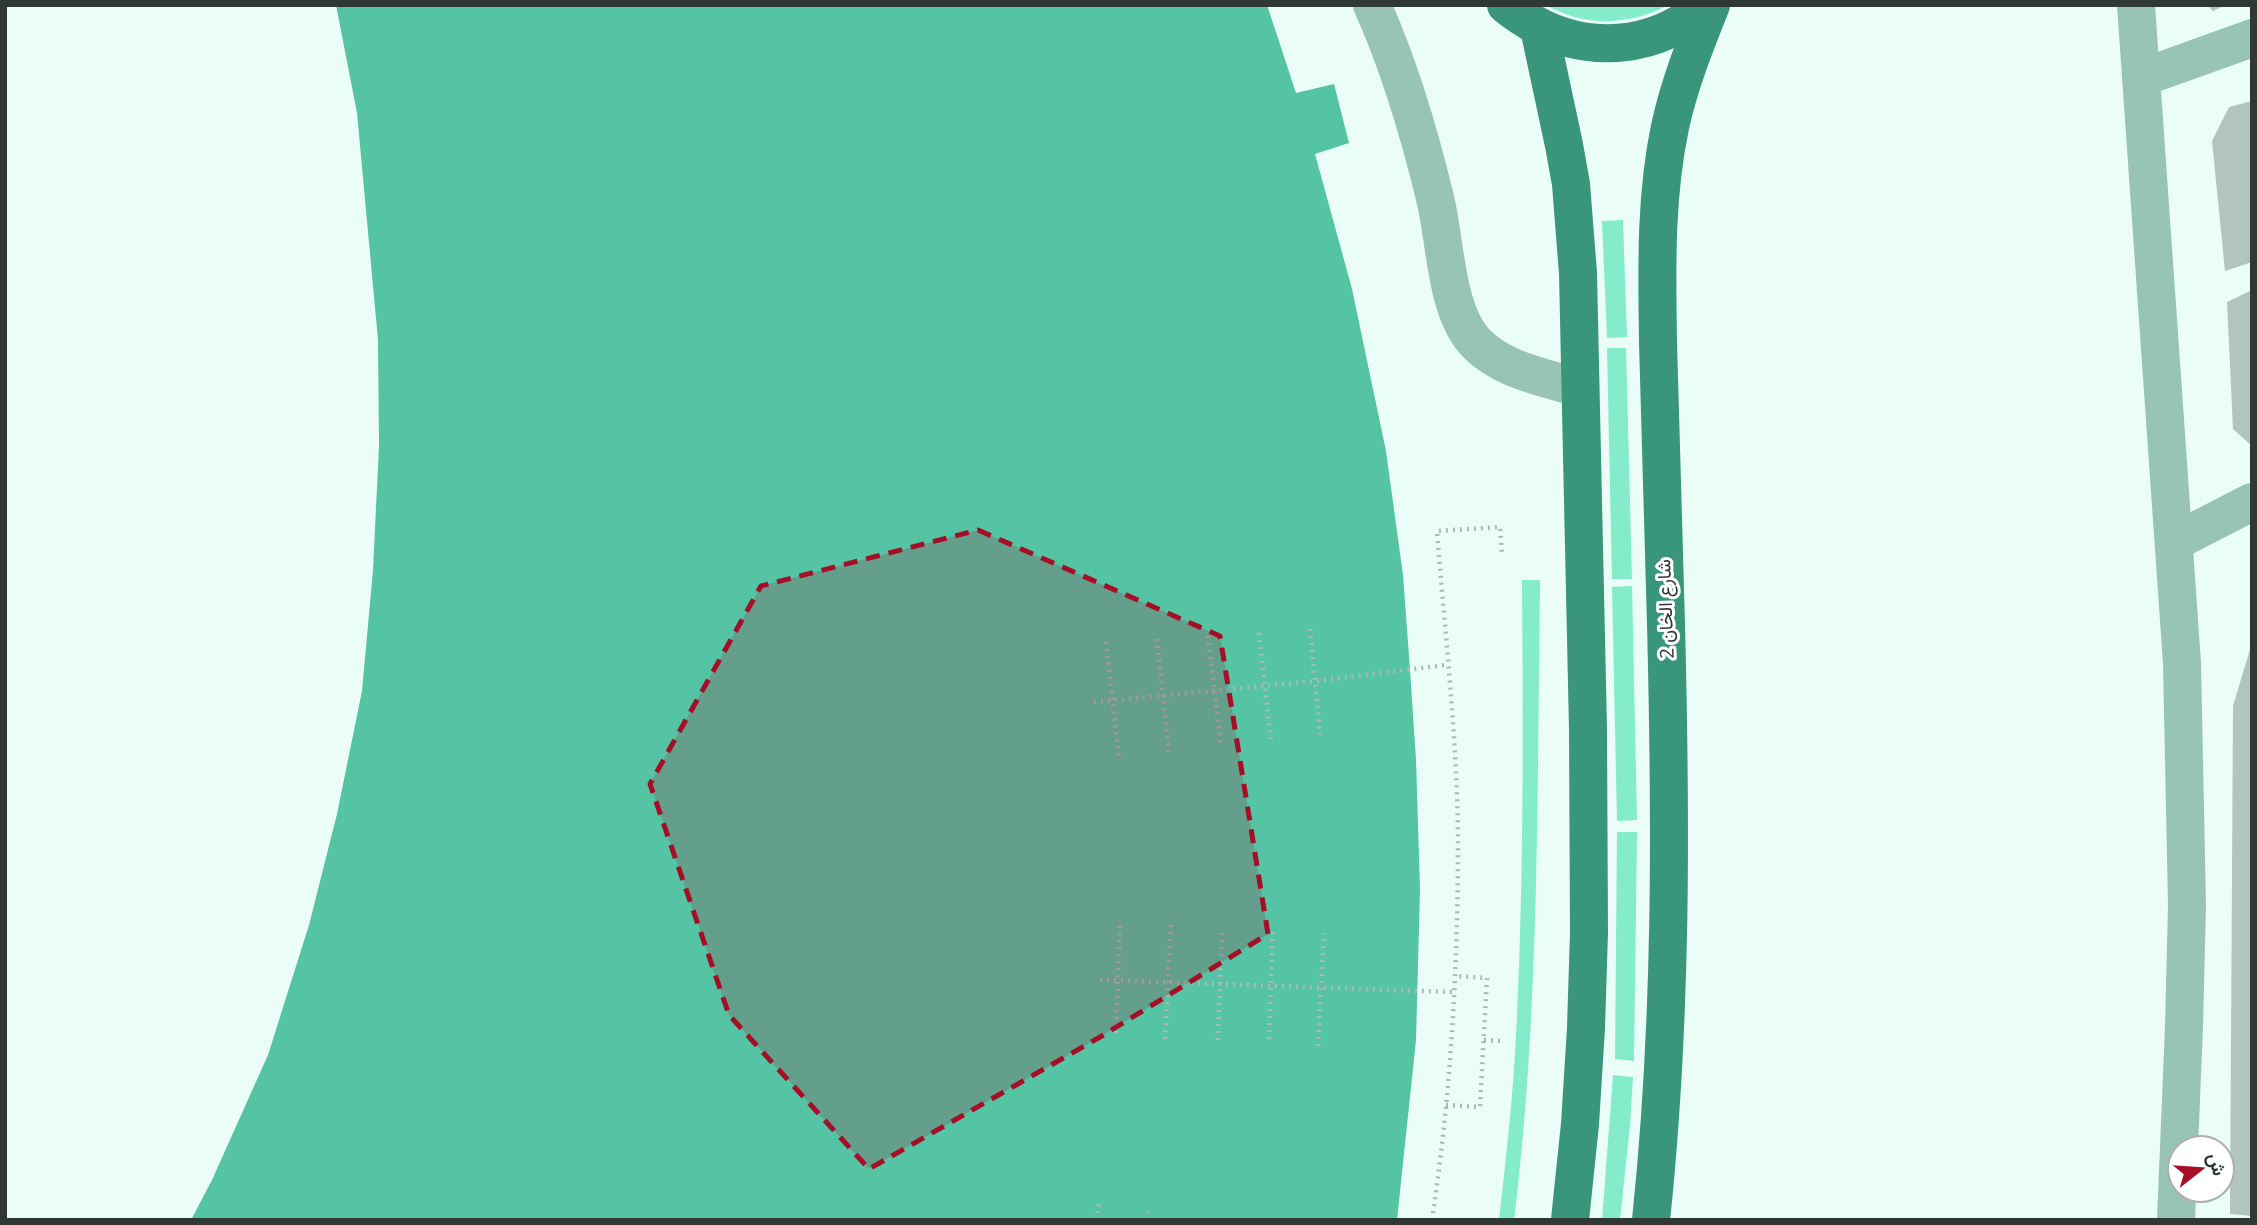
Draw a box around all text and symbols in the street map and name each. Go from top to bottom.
street label: شارع الخان 2 [1650,559,1680,659]
north arrow [2166,1134,2236,1204]
text: ش [2201,1149,2233,1179]

